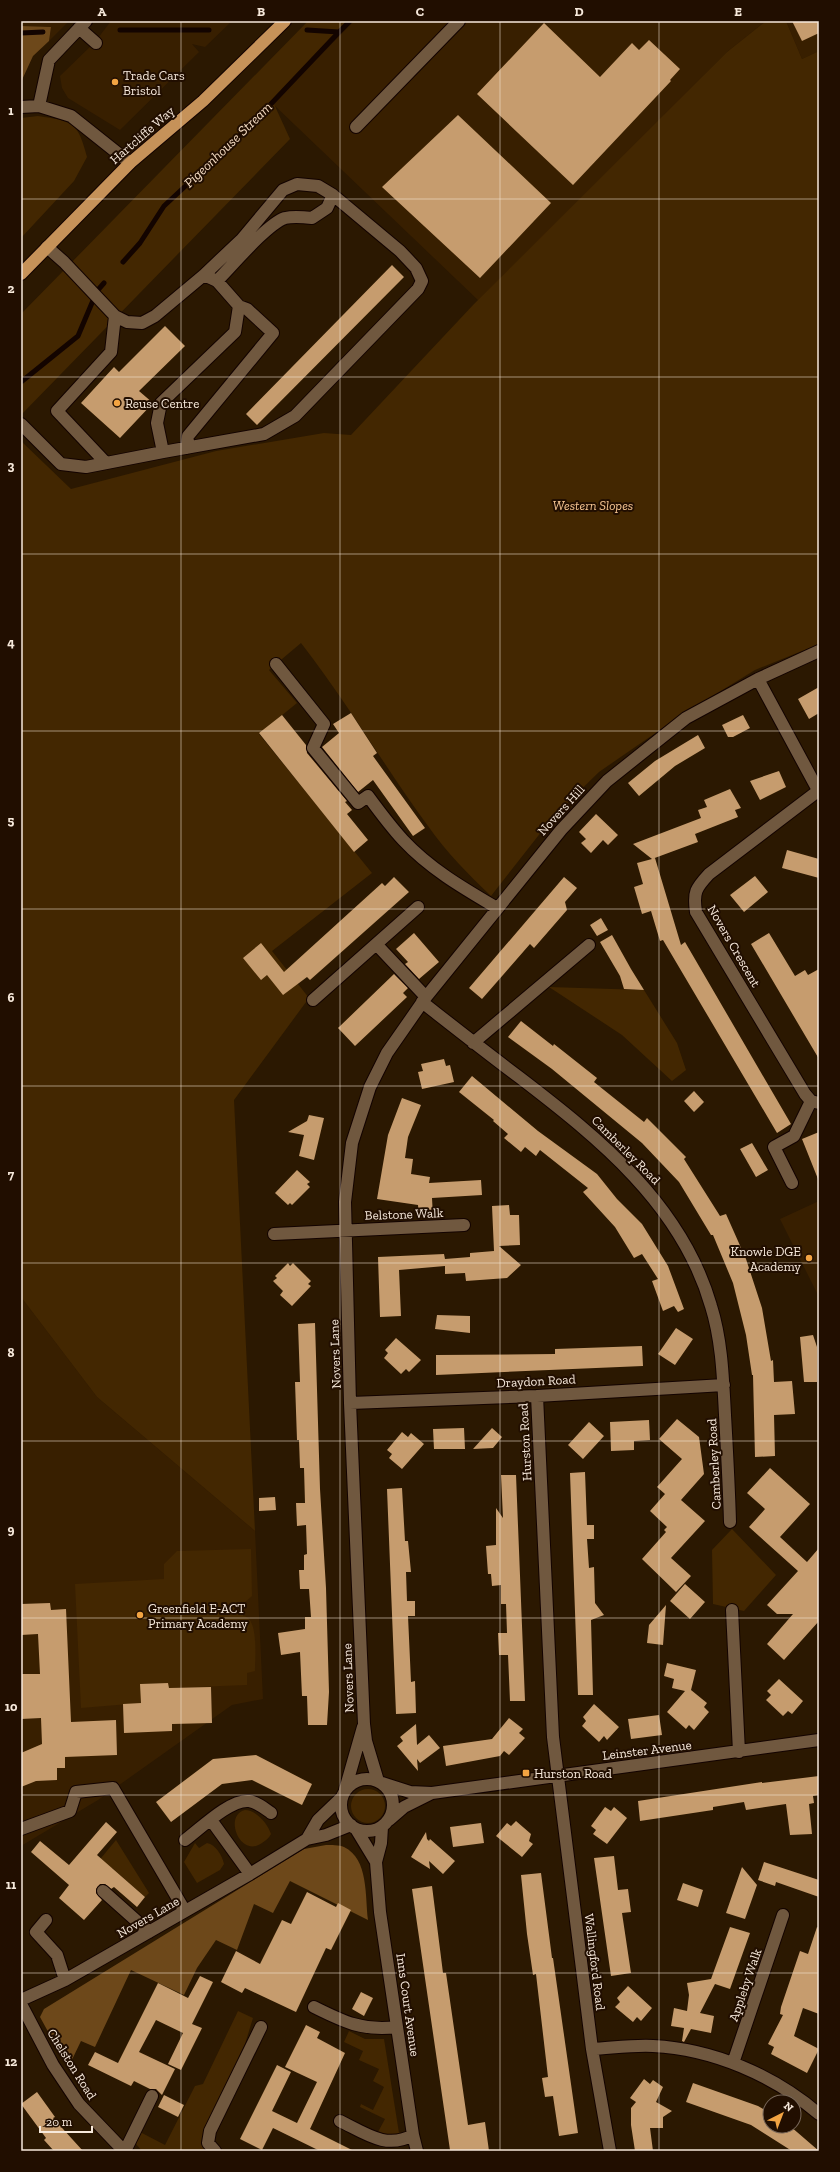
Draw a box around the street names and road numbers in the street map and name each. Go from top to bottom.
street label: Hartcliffe Way [107,103,177,167]
street label: Novers Hill [534,781,588,838]
street label: Novers Crescent [704,902,764,990]
street label: Camberley Road [589,1113,663,1187]
street label: Belstone Walk [364,1205,444,1223]
street label: Novers Lane [326,1319,344,1389]
street label: Draydon Road [496,1371,576,1391]
street label: Hurston Road [515,1403,535,1481]
street label: Camberley Road [704,1418,724,1510]
street label: Novers Lane [339,1643,357,1713]
street label: Leinster Avenue [601,1737,693,1763]
street label: Novers Lane [114,1893,182,1941]
street label: Wallingford Road [582,1913,608,2011]
street label: Appleby Walk [726,1946,765,2023]
street label: Inns Court Avenue [393,1952,423,2058]
street label: Chelston Road [44,2026,100,2102]

